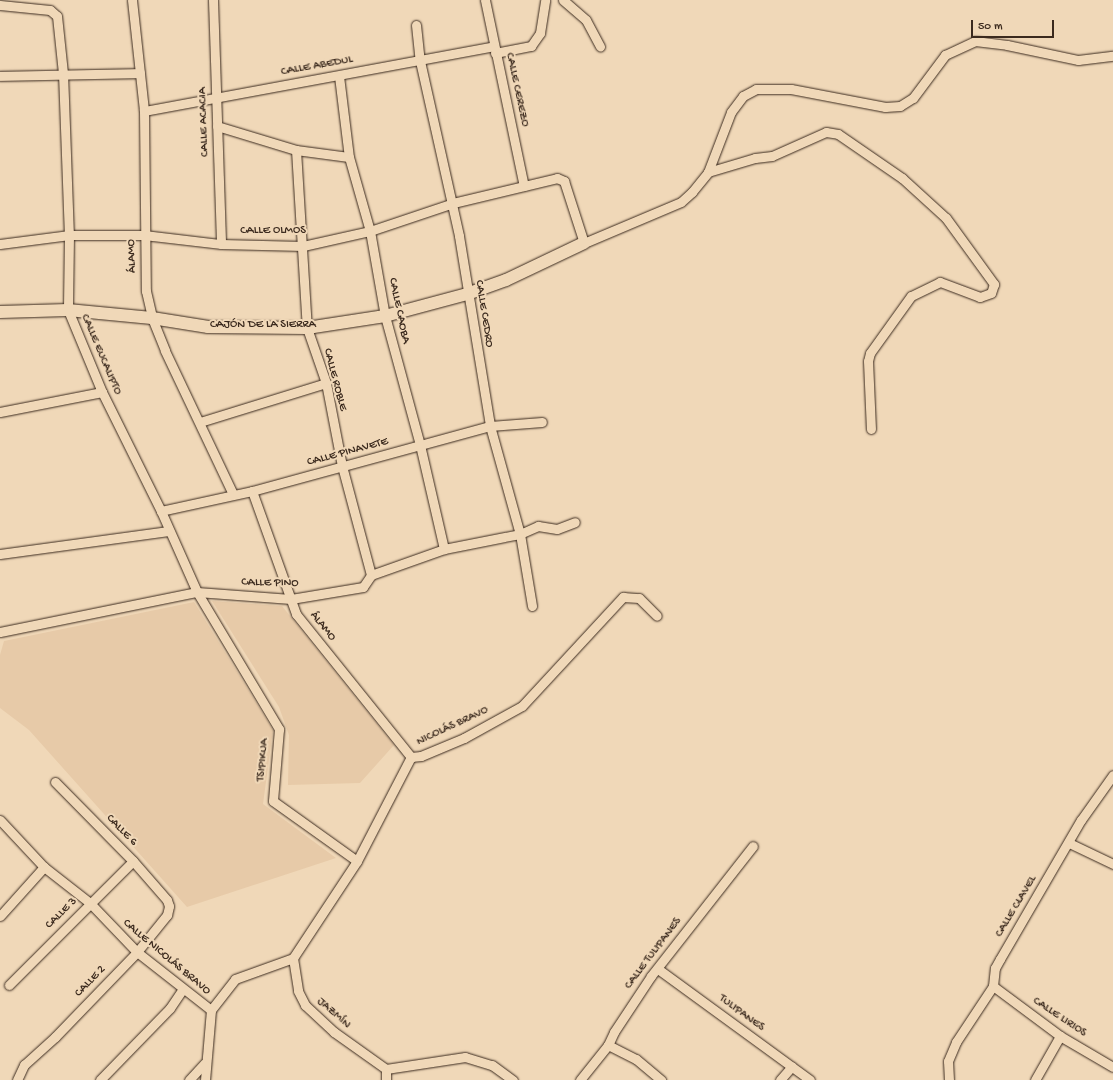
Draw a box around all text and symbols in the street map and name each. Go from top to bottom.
scale bar [973,12,1056,38]
text: 50 m [978,20,1003,34]
street label: CALLE CEREZO [501,52,531,128]
street label: CALLE ABEDUL [280,54,354,80]
street label: CALLE ACACIA [197,87,213,157]
street label: CALLE OLMOS [240,225,306,239]
street label: ÁLAMO [125,239,141,273]
street label: CALLE CAOBA [384,277,412,345]
street label: CALLE CEDRO [471,279,495,349]
street label: CALLE EUCALIPTO [76,312,124,398]
street label: CAJÓN DE LA SIERRA [210,319,316,333]
street label: CALLE ROBLE [319,347,349,413]
street label: CALLE PINAVETE [306,435,390,471]
street label: CALLE PINO [241,576,299,592]
street label: ÁLAMO [306,609,338,645]
street label: NICOLÁS BRAVO [415,704,491,750]
street label: TSIPIKUA [255,738,273,782]
street label: CALLE 6 [102,812,140,850]
street label: CALLE CLAVEL [993,874,1041,940]
street label: CALLE 3 [43,895,81,933]
street label: CALLE TULIPANES [622,915,686,993]
street label: CALLE NICOLÁS BRAVO [119,917,213,999]
street label: CALLE 2 [72,963,110,1001]
street label: TULIPANES [715,992,767,1036]
street label: JAZMÍN [313,995,353,1033]
street label: CALLE LIRIOS [1029,995,1089,1041]

